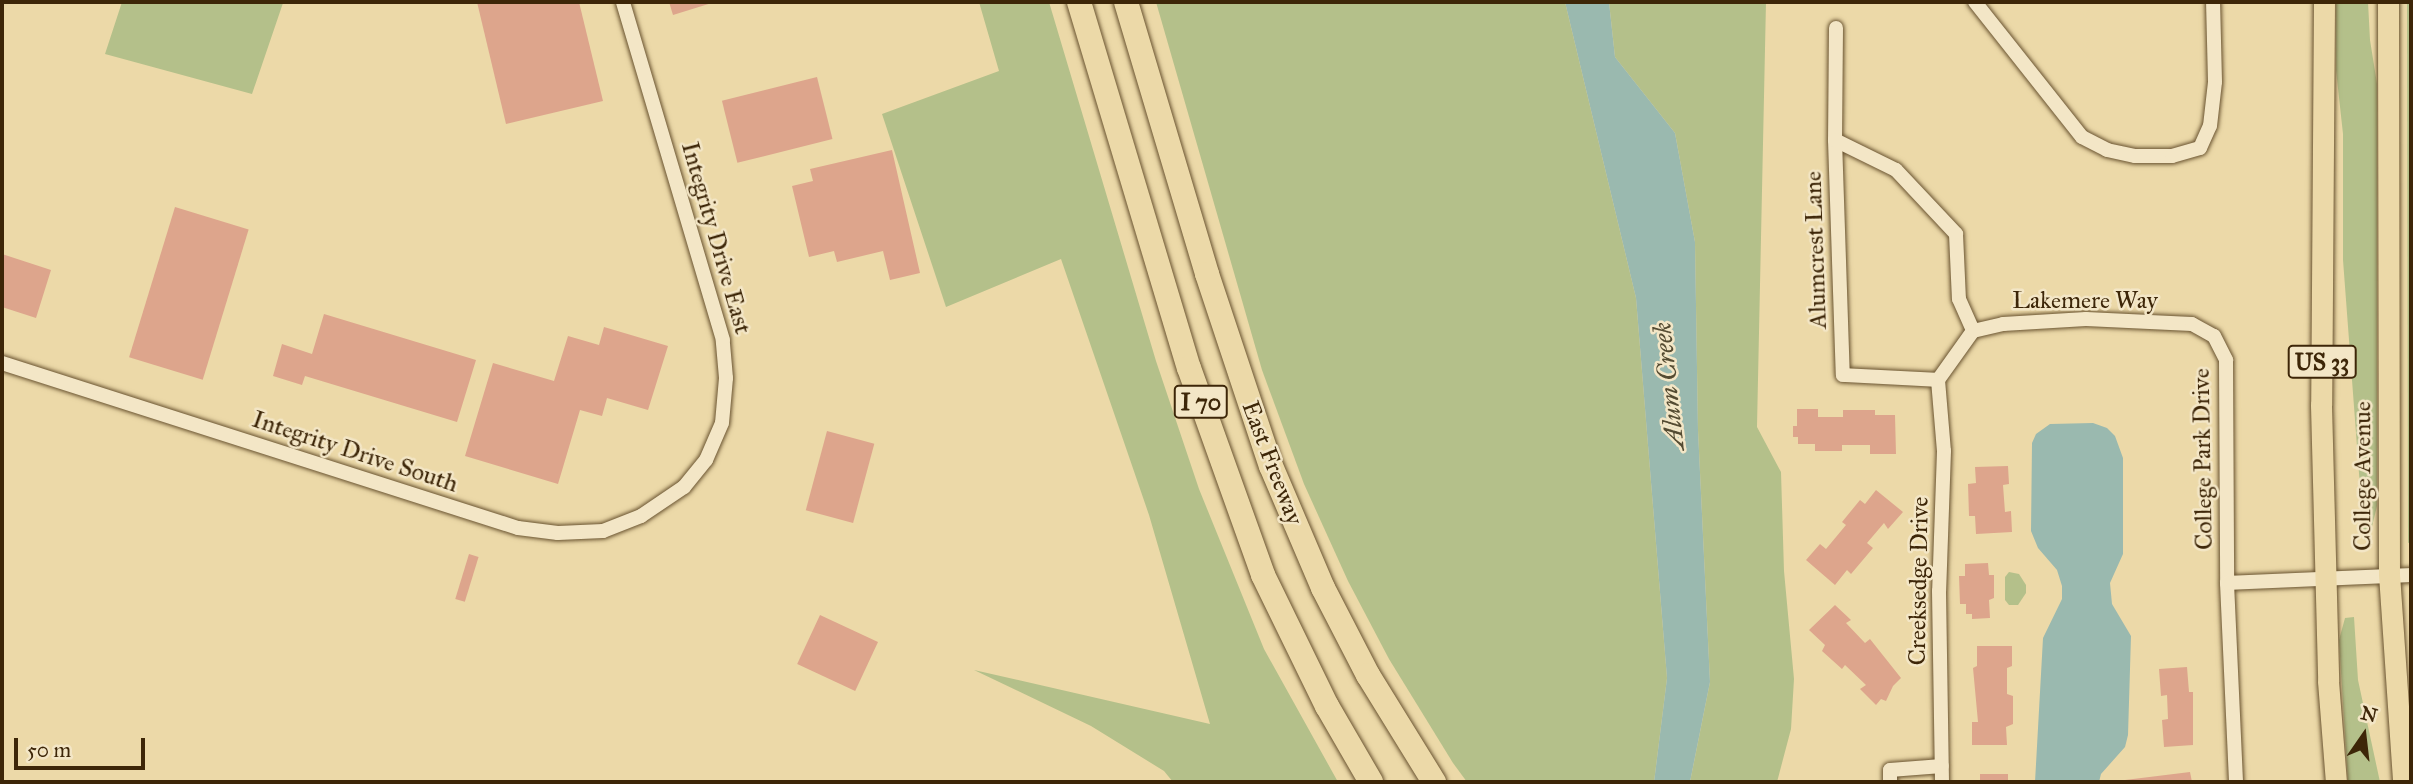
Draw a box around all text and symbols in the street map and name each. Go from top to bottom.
street label: Integrity Drive East [675,139,757,337]
street label: Alumcrest Lane [1799,171,1833,329]
street label: Lakemere Way [2012,287,2158,315]
water label: Alum Creek [1647,321,1691,451]
road number: US 33 [2287,342,2357,382]
street label: College Park Drive [2187,368,2219,550]
road number: I 70 [1173,382,1229,422]
street label: East Freeway [1235,397,1309,529]
street label: College Avenue [2349,401,2377,551]
street label: Integrity Drive South [248,405,462,499]
street label: Creeksedge Drive [1903,496,1935,666]
north arrow [2329,700,2399,770]
text: N [2359,701,2380,727]
scale bar [18,724,149,768]
text: 50 m [27,737,71,763]

